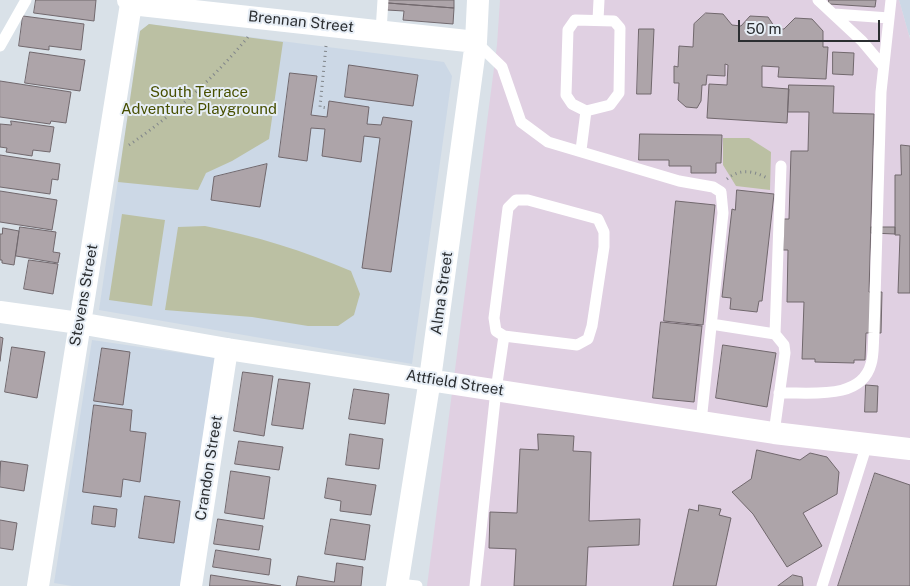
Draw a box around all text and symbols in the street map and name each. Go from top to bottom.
street label: Brennan Street [247,8,355,36]
scale bar [740,10,882,42]
text: 50 m [746,20,781,37]
park label: South Terrace Adventure Playground [121,83,277,118]
street label: Stevens Street [66,243,102,347]
street label: Alma Street [427,250,457,336]
street label: Attfield Street [405,366,505,400]
street label: Crandon Street [192,414,226,522]

